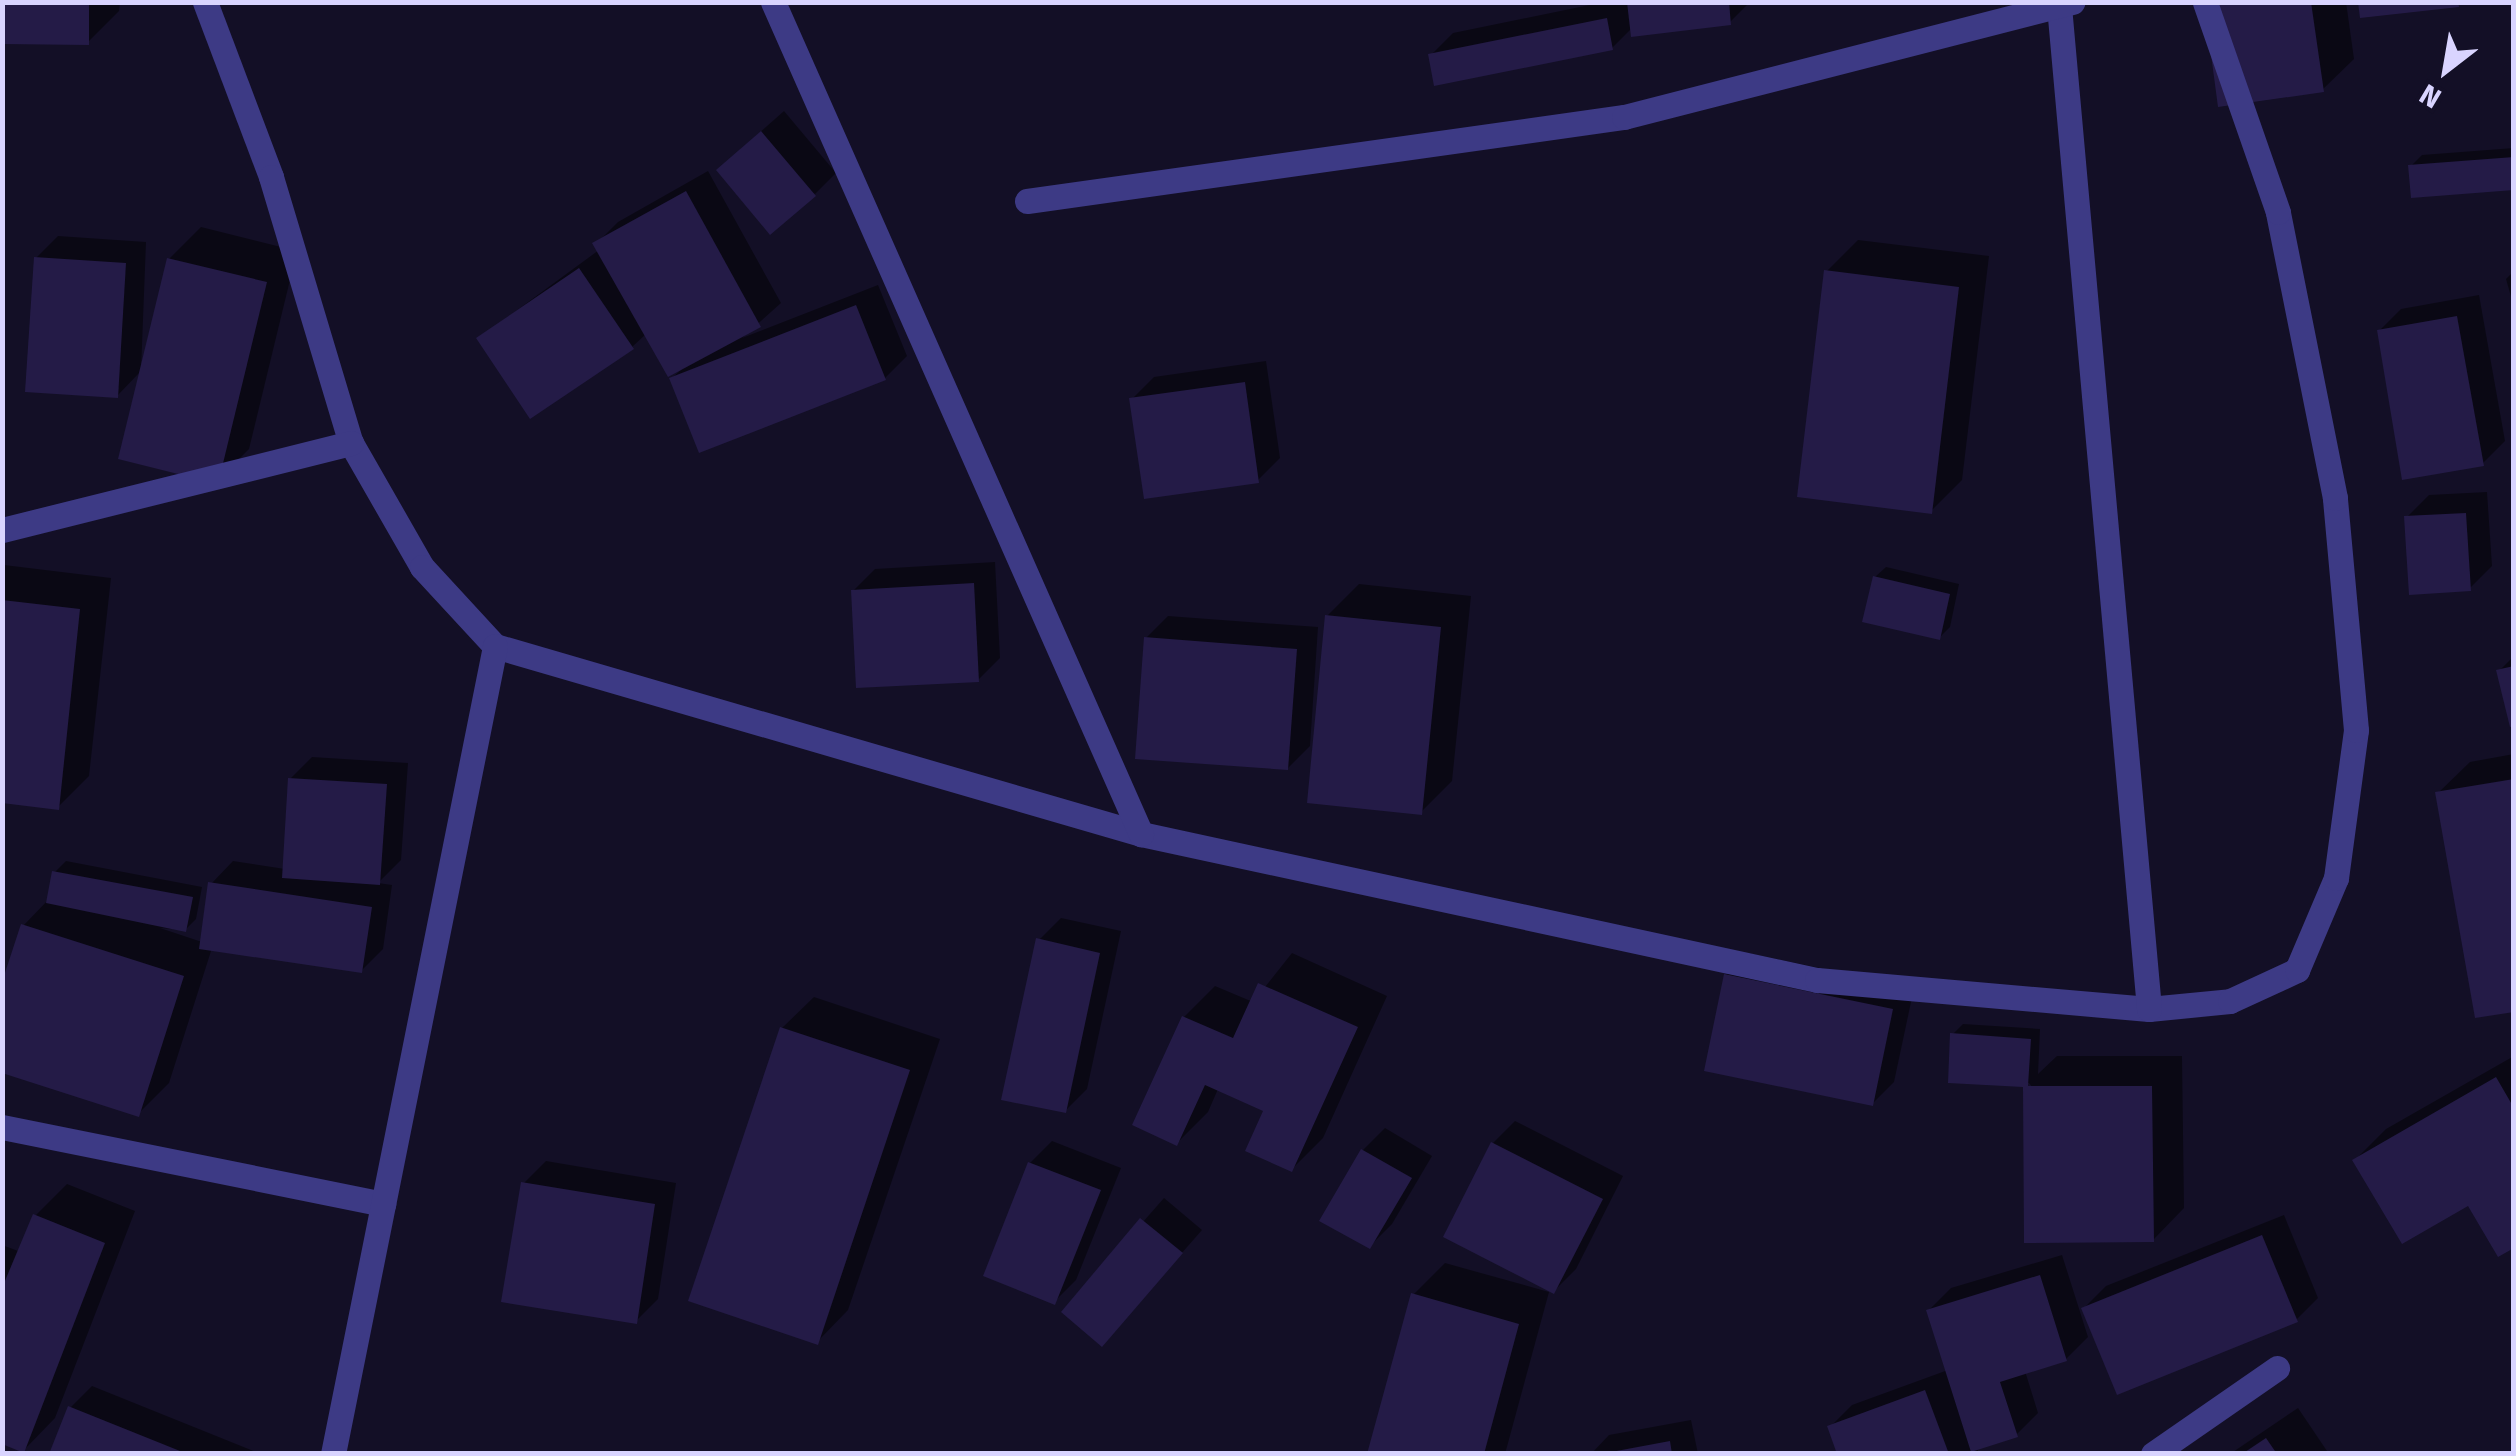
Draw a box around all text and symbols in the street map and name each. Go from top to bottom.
north arrow [2396,20,2496,120]
text: N [2414,77,2447,115]

